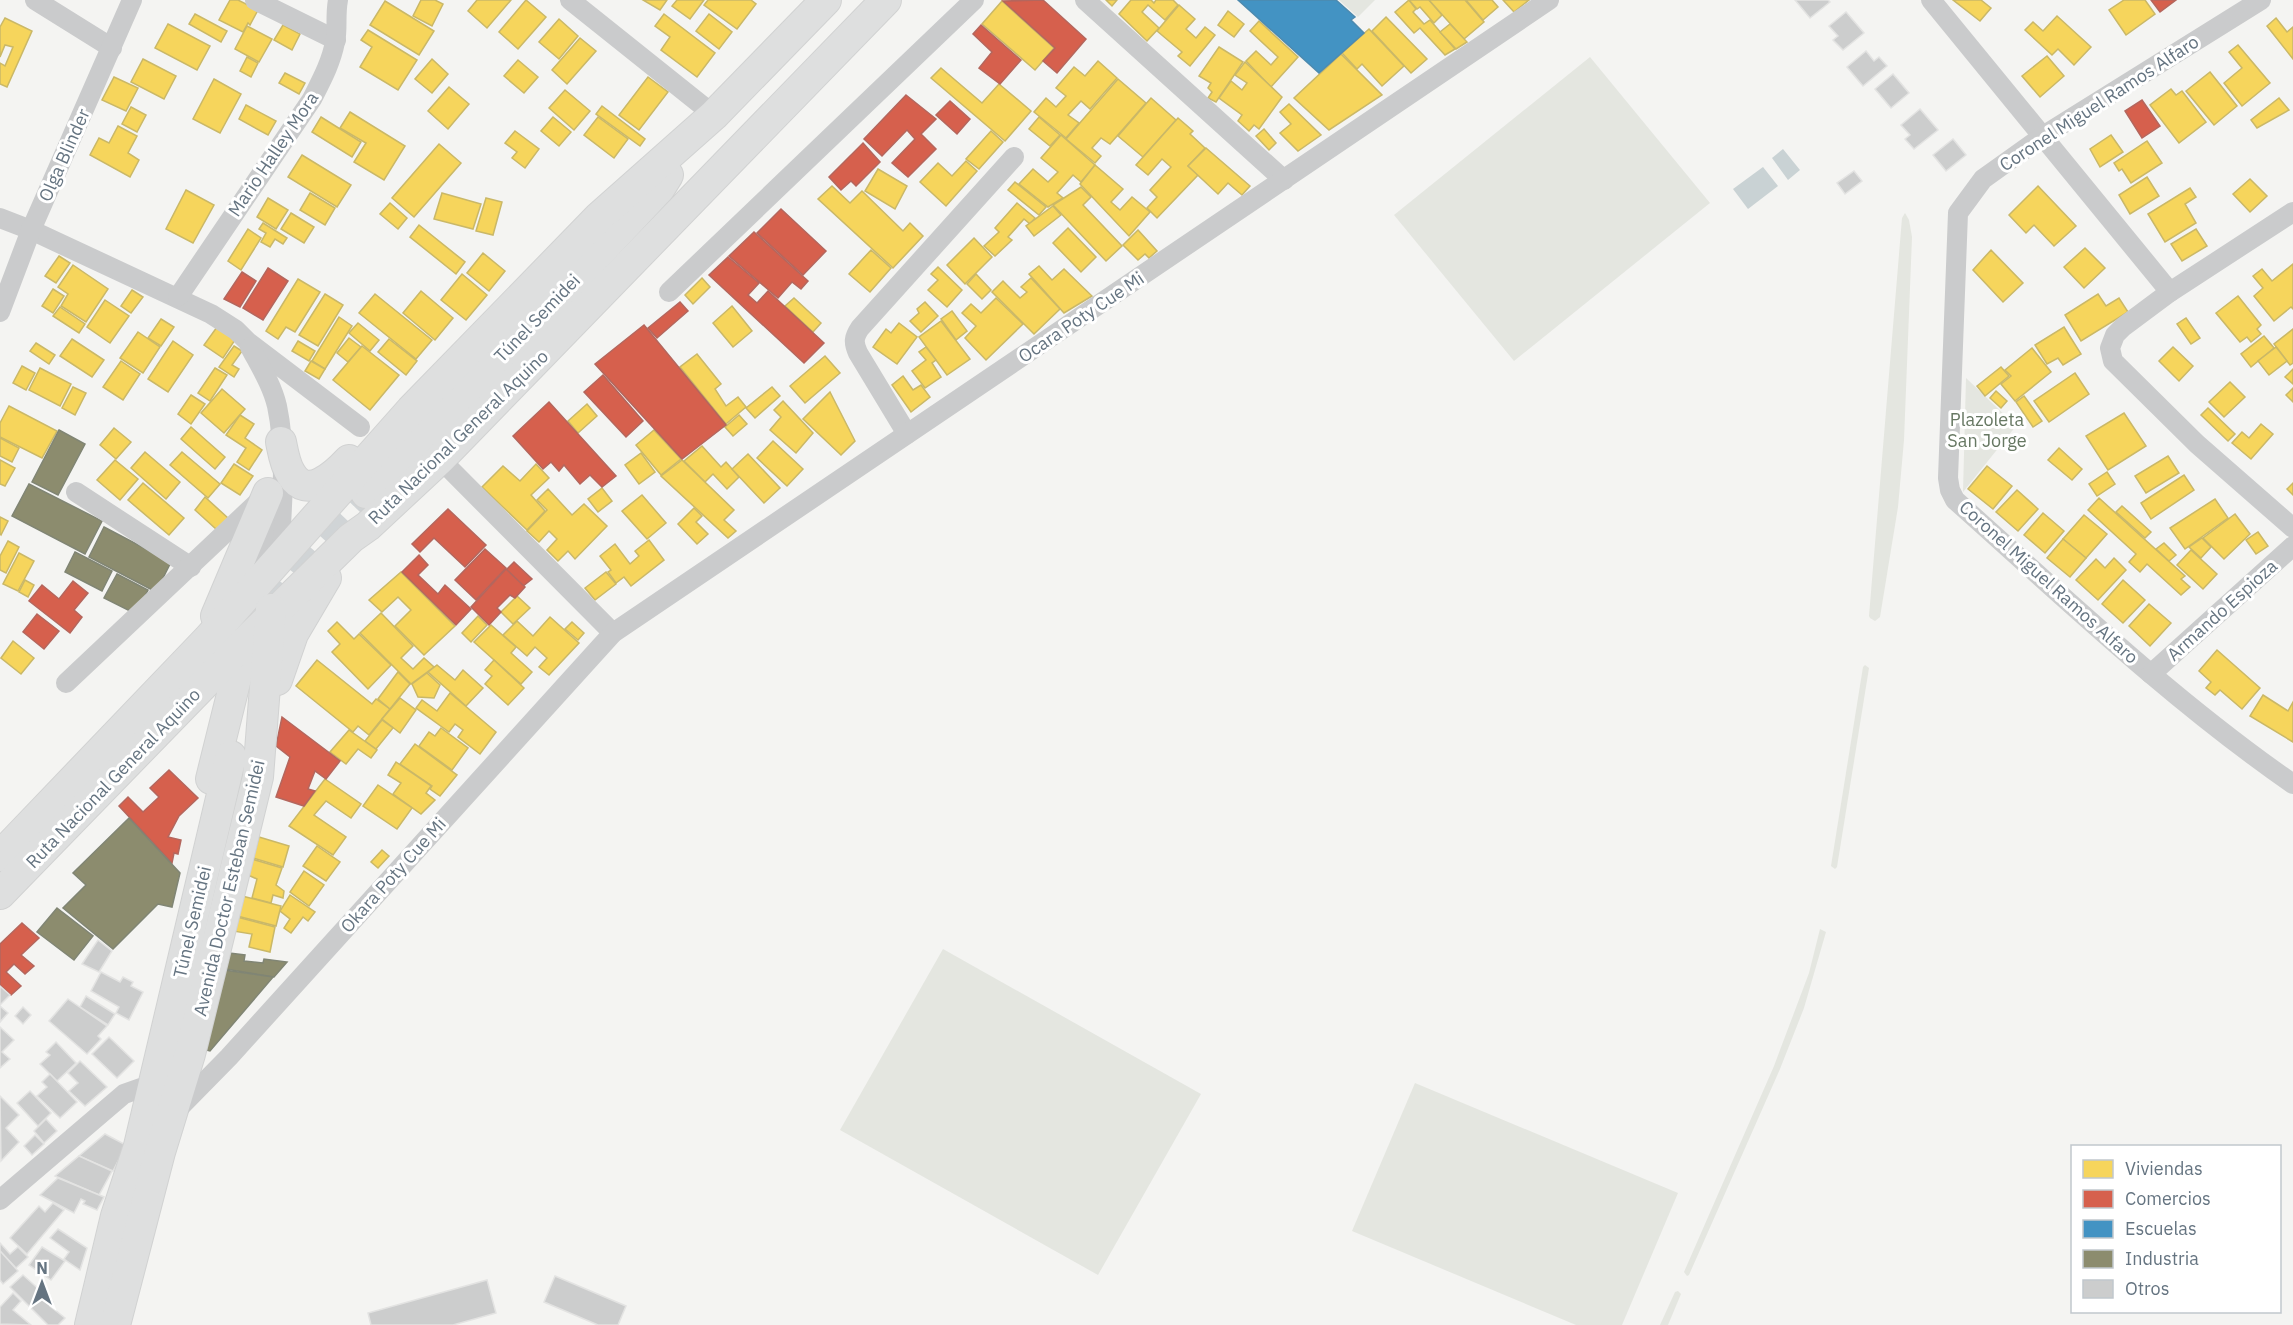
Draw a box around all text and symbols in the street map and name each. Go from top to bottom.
street label: Coronel Miguel Ramos Alfaro [1995,30,2203,176]
street label: Mario Halley Mora [223,87,323,221]
street label: Olga Blinder [33,105,95,205]
street label: Ocara Poty Cue Mi [1014,266,1148,368]
street label: Túnel Semidei [489,269,585,367]
street label: Ruta Nacional General Aquino [363,345,553,529]
park label: Plazoleta San Jorge [1947,408,2027,452]
street label: Coronel Miguel Ramos Alfaro [1955,495,2143,669]
street label: Armando Espioza [2162,554,2282,666]
street label: Ruta Nacional General Aquino [21,683,205,873]
street label: Avenida Doctor Esteban Semidei [188,758,270,1018]
street label: Okara Poty Cue Mi [335,813,451,937]
street label: Túnel Semidei [168,864,216,980]
legend [2071,1145,2281,1313]
text: Viviendas [2125,1157,2203,1180]
text: Comercios [2125,1187,2211,1210]
text: Escuelas [2125,1217,2197,1240]
text: Industria [2125,1247,2199,1270]
north arrow [12,1253,72,1313]
text: N [36,1258,48,1278]
text: Otros [2125,1277,2169,1300]

